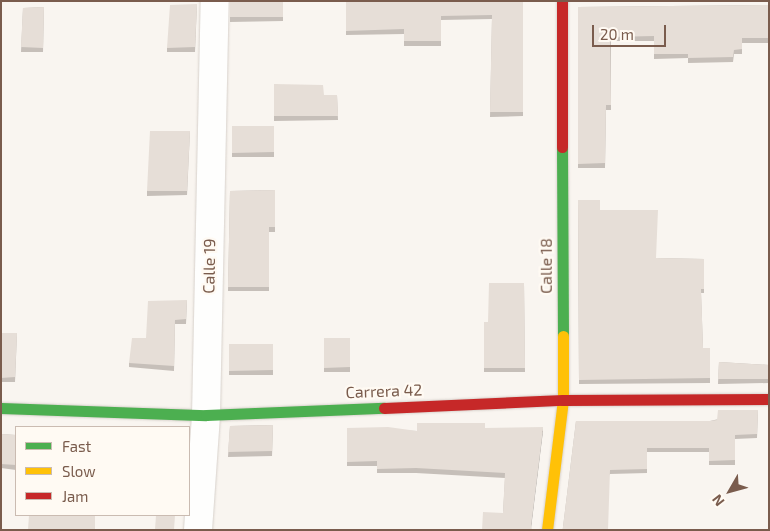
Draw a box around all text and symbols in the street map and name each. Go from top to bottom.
scale bar [595,15,669,47]
text: 20 m [600,25,634,43]
street label: Calle 19 [199,238,219,294]
street label: Calle 18 [536,238,556,294]
street label: Carrera 42 [345,380,423,402]
legend [15,426,190,516]
text: Fast [62,437,91,455]
text: Slow [62,462,96,480]
north arrow [705,466,755,516]
text: Jam [62,487,88,505]
text: N [708,491,728,510]

